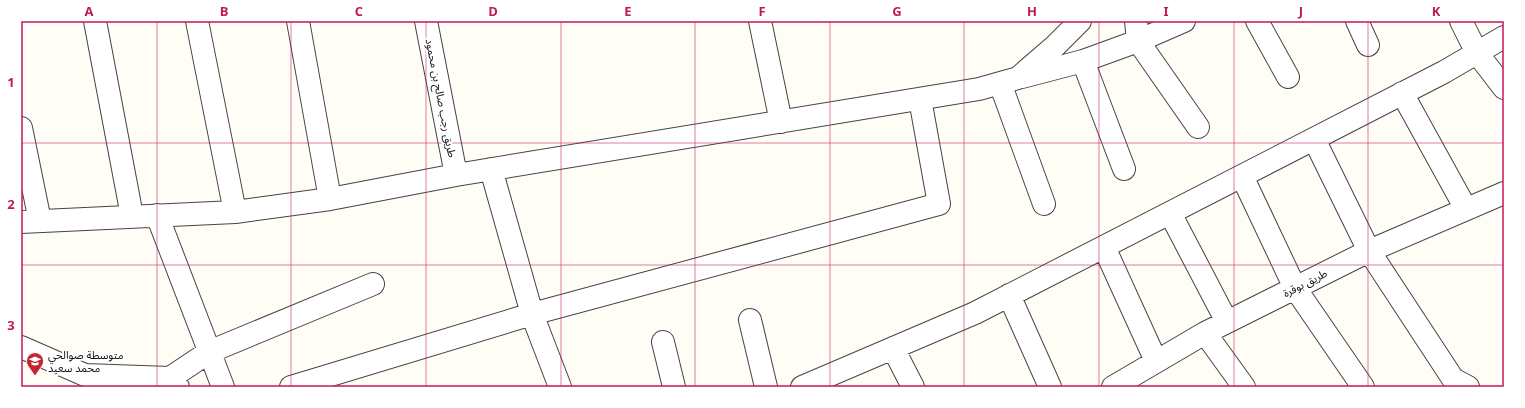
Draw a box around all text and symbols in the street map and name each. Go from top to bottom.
text: A [85,0,94,26]
text: B [220,0,229,26]
text: C [355,0,363,26]
text: D [488,0,498,26]
text: E [624,0,632,26]
text: F [758,0,766,26]
text: G [892,0,902,26]
text: H [1027,0,1037,26]
text: I [1163,0,1169,26]
text: J [1298,0,1303,26]
text: K [1432,0,1441,26]
street label: طريق رجب صالح بن محمود [418,37,463,160]
text: 1 [7,69,15,97]
text: 2 [7,191,15,219]
street label: طريق بوقرة [1279,262,1332,305]
text: 3 [7,312,15,340]
place label: متوسطة صوالحي محمد سعيد [48,344,124,380]
school or university icon: متوسطة صوالحي محمد سعيد [25,351,45,376]

